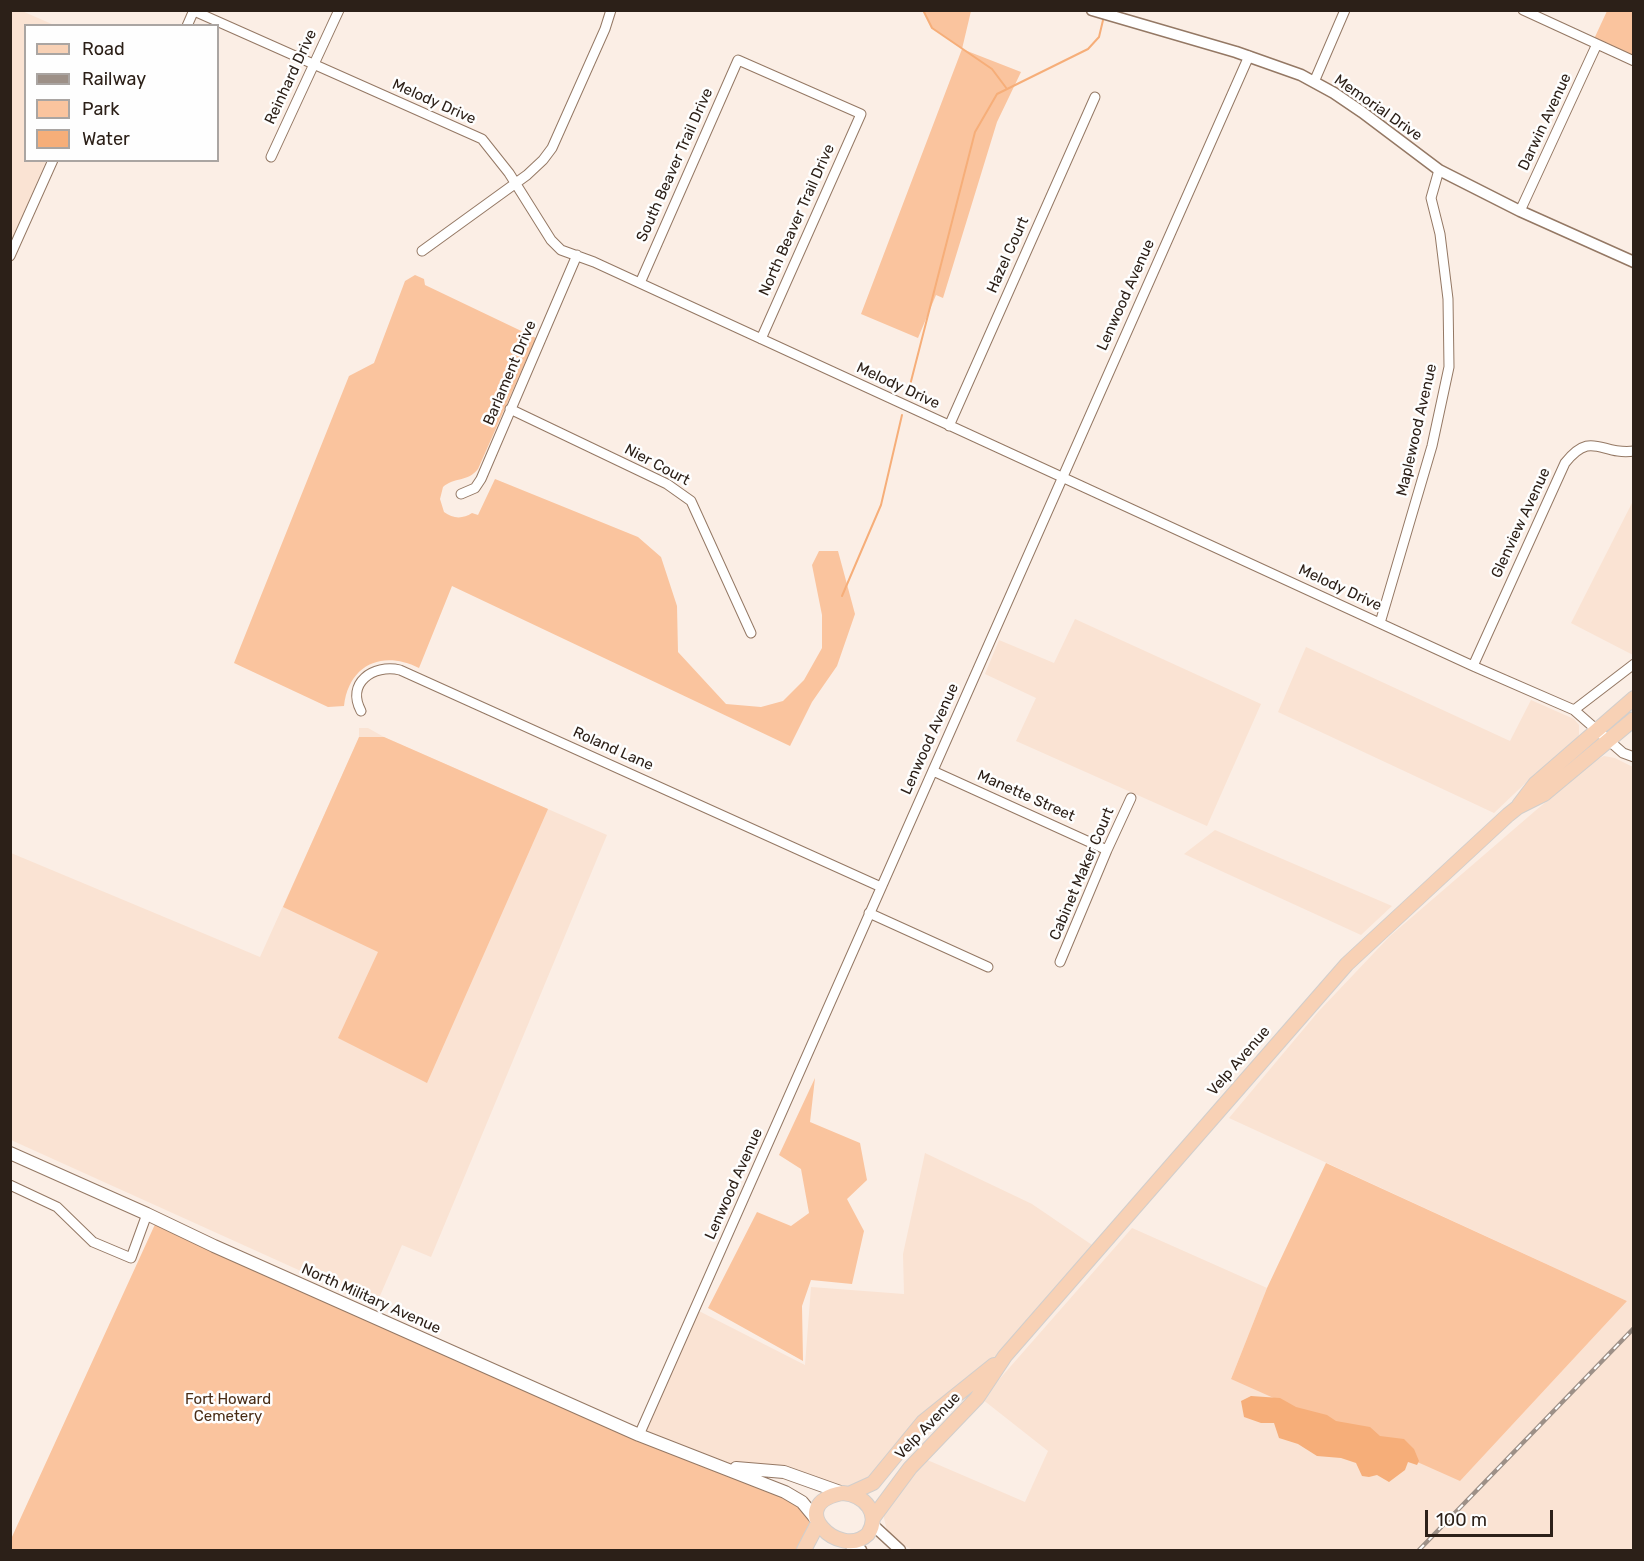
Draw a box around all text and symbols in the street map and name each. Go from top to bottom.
legend [24,24,219,162]
street label: Reinhard Drive [261,27,321,127]
text: Road [82,38,125,60]
text: Railway [82,68,146,90]
street label: Darwin Avenue [1515,70,1575,174]
street label: Memorial Drive [1331,71,1425,145]
street label: Melody Drive [389,76,479,128]
street label: South Beaver Trail Drive [633,85,717,245]
text: Park [82,98,119,120]
text: Water [82,128,130,150]
street label: North Beaver Trail Drive [755,141,839,299]
street label: Hazel Court [983,214,1033,296]
street label: Lenwood Avenue [1093,237,1159,353]
street label: Barlament Drive [480,318,540,428]
street label: Melody Drive [854,359,942,413]
street label: Maplewood Avenue [1393,362,1441,498]
street label: Nier Court [621,440,693,490]
street label: Glenview Avenue [1488,465,1554,581]
street label: Melody Drive [1296,561,1384,615]
street label: Lenwood Avenue [897,681,963,797]
street label: Roland Lane [570,723,656,775]
street label: Manette Street [974,766,1078,826]
street label: Cabinet Maker Court [1046,805,1118,943]
street label: Velp Avenue [1204,1023,1274,1099]
street label: Lenwood Avenue [701,1126,767,1242]
street label: North Military Avenue [299,1260,443,1338]
street label: Velp Avenue [892,1389,964,1463]
park label: Fort Howard Cemetery [185,1391,271,1426]
scale bar [1428,1498,1556,1536]
text: 100 m [1436,1509,1487,1531]

